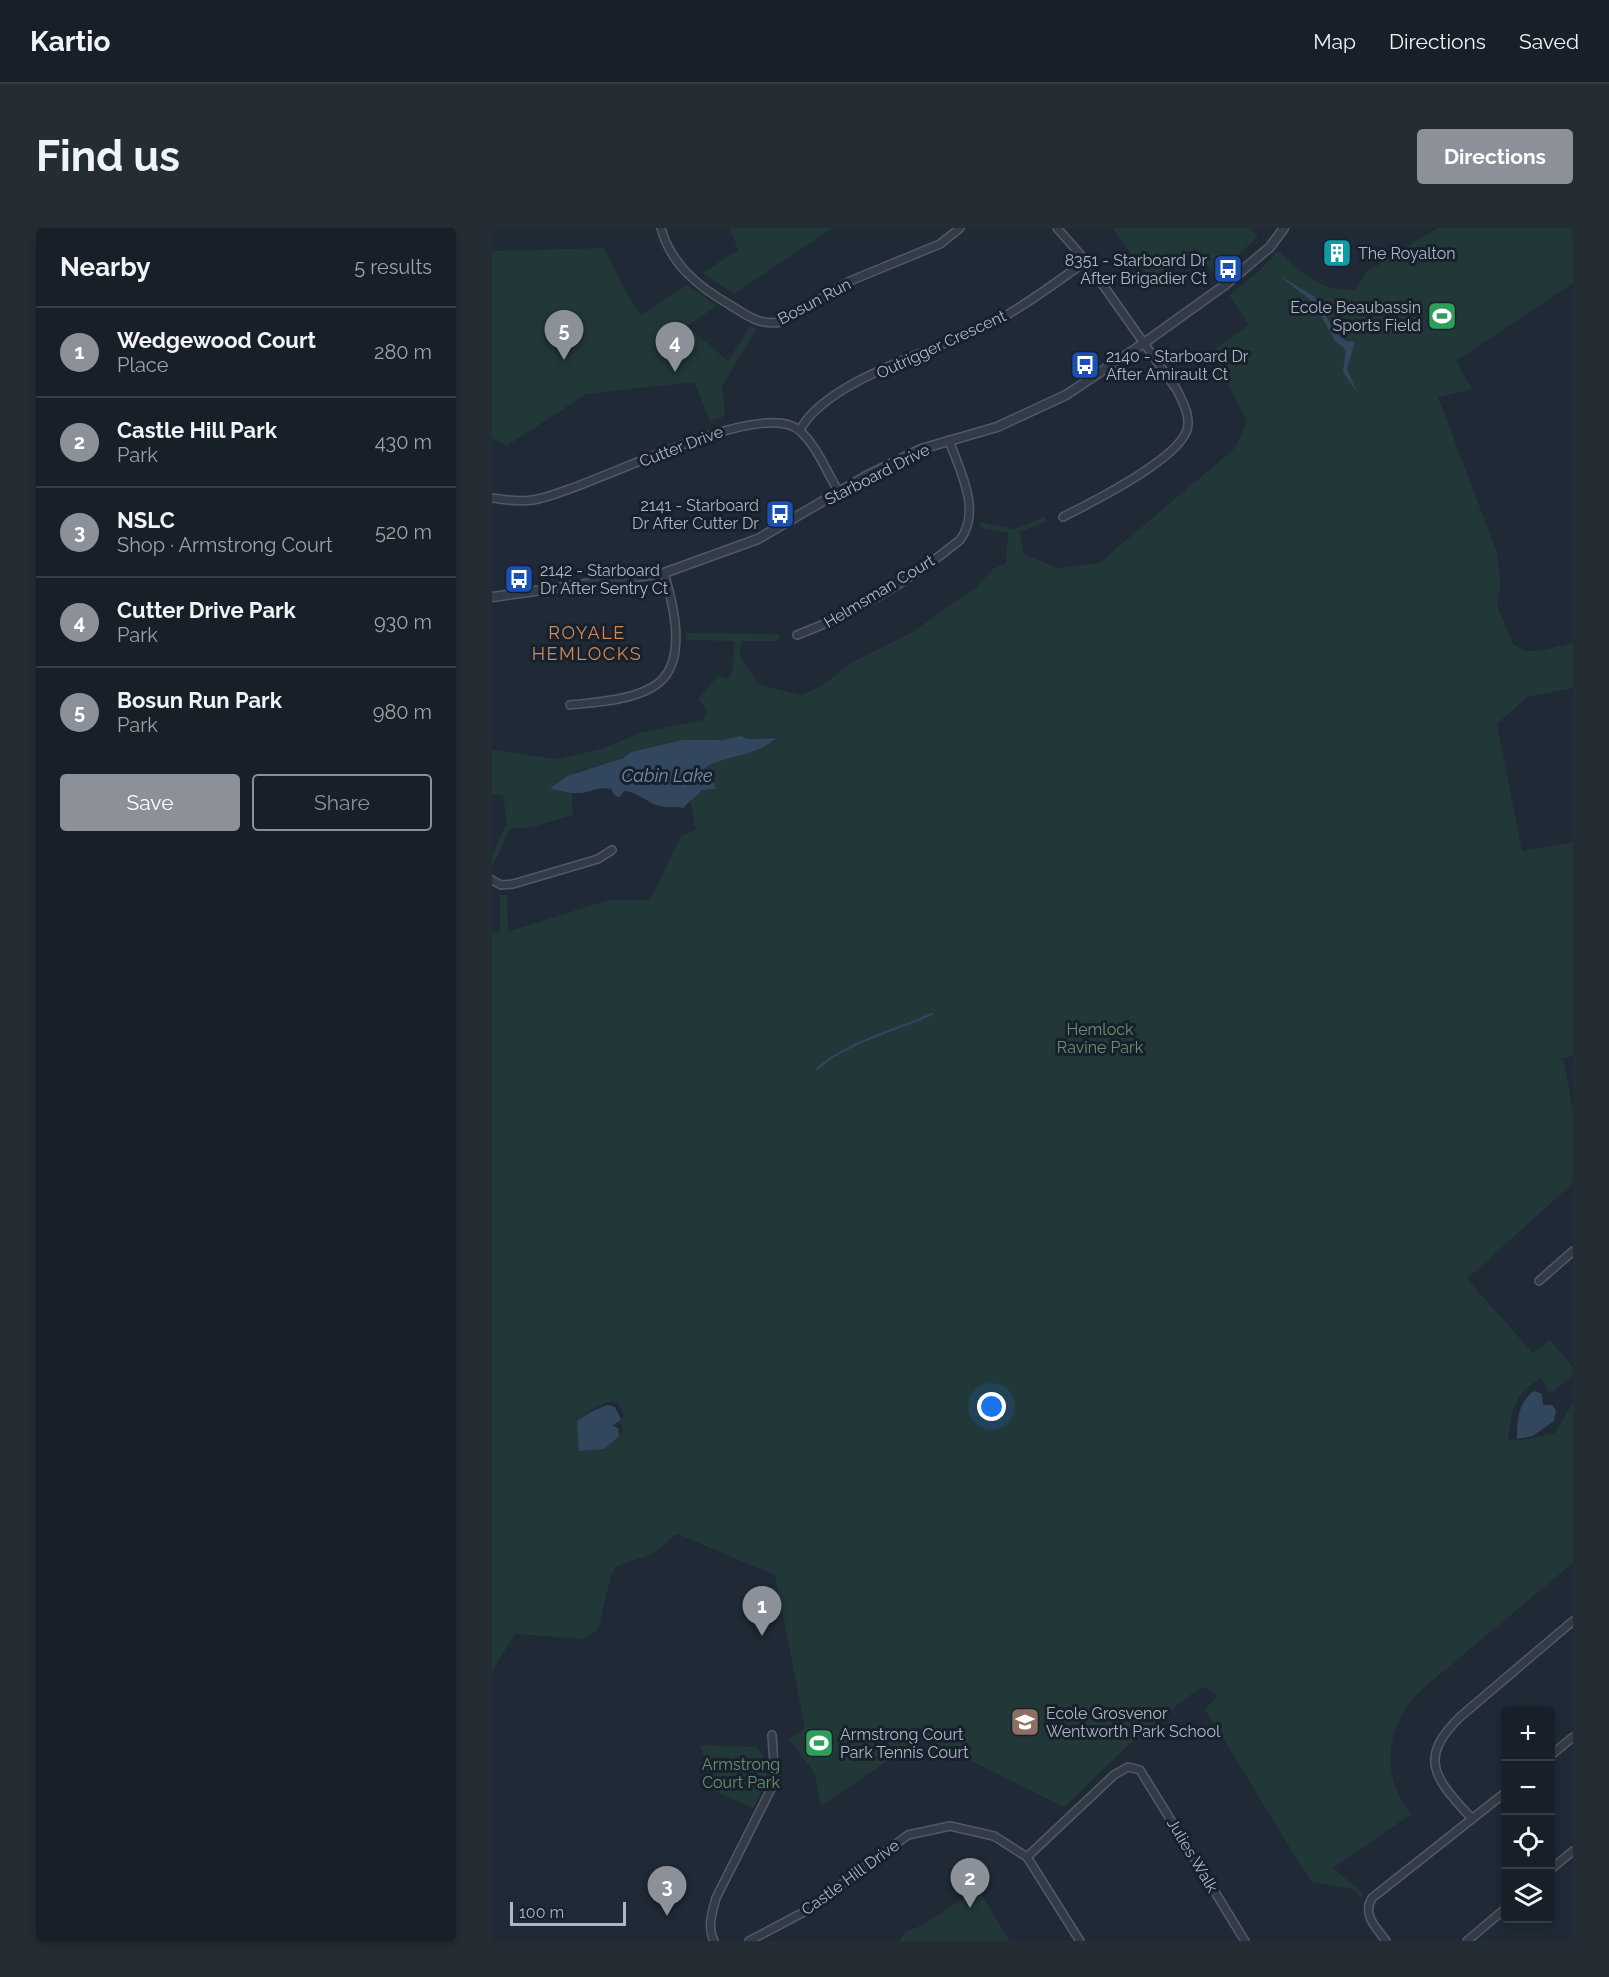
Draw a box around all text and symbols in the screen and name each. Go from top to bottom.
text: Kartio [30,25,110,58]
text: Map [1313,29,1356,54]
text: Directions [1389,29,1486,54]
text: Saved [1519,29,1579,54]
button: Directions [1417,129,1573,184]
text: Find us [36,132,180,181]
building icon: The Royalton [1321,237,1353,269]
place label: The Royalton [1358,244,1456,263]
place label: 8351 - Starboard Dr After Brigadier Ct [1065,251,1208,288]
text: Nearby [60,252,150,282]
bus stop icon: 8351 - Starboard Dr After Brigadier Ct [1212,253,1244,285]
text: 5 results [354,255,432,279]
street label: Bosun Run [774,274,854,329]
place label: Ecole Beaubassin Sports Field [1290,298,1421,335]
sports icon: Ecole Beaubassin Sports Field [1426,300,1458,332]
street label: Outrigger Crescent [873,306,1010,383]
pin: 5 [544,310,584,360]
pin: 4 [656,322,694,372]
text: Wedgewood Court [117,327,316,353]
text: 1 [75,340,84,364]
text: 280 m [374,340,432,364]
place label: 2140 - Starboard Dr After Amirault Ct [1106,347,1249,384]
bus stop icon: 2140 - Starboard Dr After Amirault Ct [1069,349,1101,381]
text: Place [117,353,168,377]
text: Castle Hill Park [117,417,277,443]
street label: Cutter Drive [637,422,726,471]
text: 2 [74,430,85,454]
text: 430 m [375,430,432,454]
street label: Starboard Drive [822,440,933,509]
text: Park [117,443,158,467]
place label: 2141 - Starboard Dr After Cutter Dr [632,496,759,533]
bus stop icon: 2141 - Starboard Dr After Cutter Dr [764,498,796,530]
text: NSLC [117,507,175,533]
text: 3 [74,520,85,544]
text: 520 m [375,520,432,544]
text: Shop · Armstrong Court [117,533,333,557]
street label: Helmsman Court [821,551,939,632]
place label: 2142 - Starboard Dr After Sentry Ct [540,561,669,598]
bus stop icon: 2142 - Starboard Dr After Sentry Ct [503,563,535,595]
text: Cutter Drive Park [117,597,296,623]
text: 4 [74,610,85,634]
text: 930 m [374,610,432,634]
district label: ROYALE HEMLOCKS [532,622,642,664]
text: Park [117,623,158,647]
text: Bosun Run Park [117,687,282,713]
text: 5 [74,700,85,724]
text: 980 m [373,700,432,724]
text: Park [117,713,158,737]
water label: Cabin Lake [621,765,713,786]
button: Save [60,774,240,831]
button: Share [252,774,432,831]
park label: Hemlock Ravine Park [1057,1020,1144,1057]
your location [977,1392,1006,1421]
pin: 1 [742,1586,782,1636]
place label: Ecole Grosvenor Wentworth Park School [1046,1704,1221,1741]
school or university icon: Ecole Grosvenor Wentworth Park School [1009,1706,1041,1738]
map controls [1501,1707,1555,1923]
button: + [1501,1707,1555,1761]
place label: Armstrong Court Park Tennis Court [840,1725,969,1762]
sports icon: Armstrong Court Park Tennis Court [803,1727,835,1759]
park label: Armstrong Court Park [702,1755,780,1792]
button: − [1501,1761,1555,1815]
street label: Julies Walk [1163,1815,1222,1896]
button: locate [1501,1815,1555,1869]
street label: Castle Hill Drive [798,1836,903,1919]
pin: 2 [950,1858,990,1908]
pin: 3 [648,1866,687,1916]
button: layers [1501,1869,1555,1923]
scale bar [510,1899,626,1926]
text: 100 m [519,1903,564,1922]

